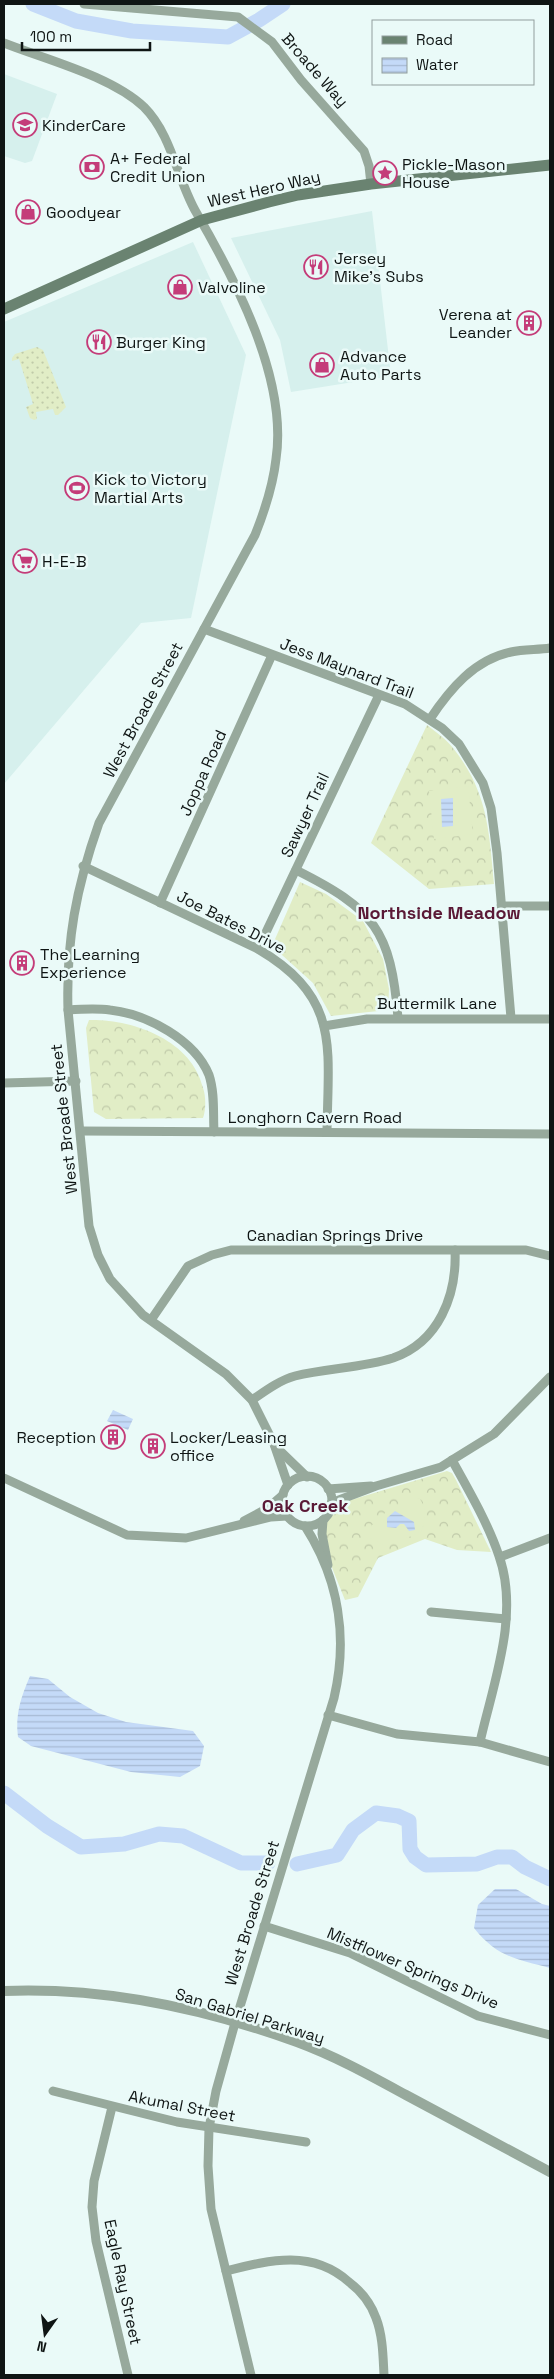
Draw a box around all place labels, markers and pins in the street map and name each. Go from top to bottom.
school or university icon: KinderCare [12,112,38,138]
place label: KinderCare [42,115,126,136]
place label: A+ Federal Credit Union [110,148,205,187]
bank icon: A+ Federal Credit Union [79,154,105,180]
place label: Pickle-Mason House [402,154,506,193]
place icon: Pickle-Mason House [372,160,398,186]
shop icon: Goodyear [15,199,41,225]
place label: Goodyear [46,202,121,223]
place label: Jersey Mike's Subs [334,248,424,287]
restaurant icon: Jersey Mike's Subs [303,254,329,280]
shop icon: Valvoline [167,274,193,300]
place label: Valvoline [198,277,266,298]
place label: Verena at Leander [439,304,512,343]
building icon: Verena at Leander [516,310,542,336]
restaurant icon: Burger King [86,329,112,355]
place label: Burger King [116,332,206,353]
place label: Advance Auto Parts [340,346,421,385]
shop icon: Advance Auto Parts [309,352,335,378]
place label: Kick to Victory Martial Arts [94,469,207,508]
sports icon: Kick to Victory Martial Arts [64,475,90,501]
supermarket icon: H-E-B [12,548,38,574]
place label: H-E-B [42,551,87,572]
place label: The Learning Experience [40,944,140,983]
building icon: The Learning Experience [9,950,35,976]
building icon: Reception [100,1424,126,1450]
place label: Reception [16,1427,96,1448]
place label: Locker/Leasing office [170,1427,287,1466]
building icon: Locker/Leasing office [140,1433,166,1459]

